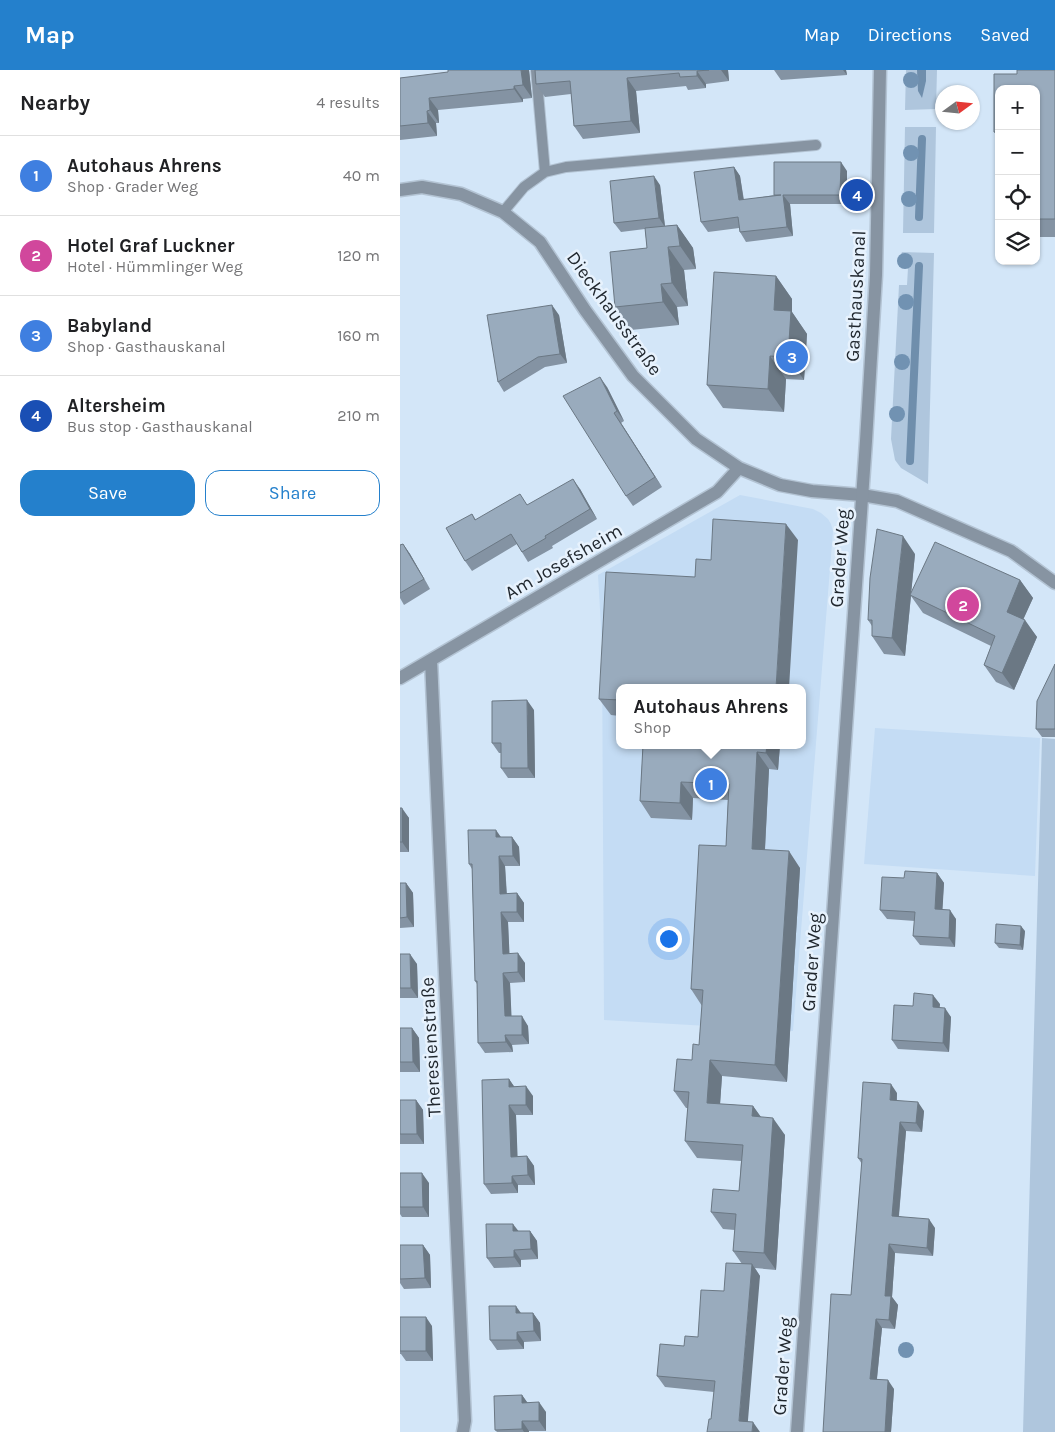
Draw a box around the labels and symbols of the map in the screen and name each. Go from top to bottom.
north arrow [935,85,980,130]
pin: 4 [841,176,873,214]
street label: Gasthauskanal [842,230,870,362]
street label: Dieckhausstraße [562,247,667,380]
pin: 3 [776,338,808,376]
street label: Grader Weg [826,508,854,608]
street label: Am Josefsheim [501,519,626,604]
pin: 2 [947,586,979,624]
pin: 1 [695,765,727,803]
street label: Grader Weg [798,912,826,1012]
your location [656,926,682,952]
street label: Theresienstraße [416,976,446,1117]
street label: Grader Weg [769,1316,797,1416]

